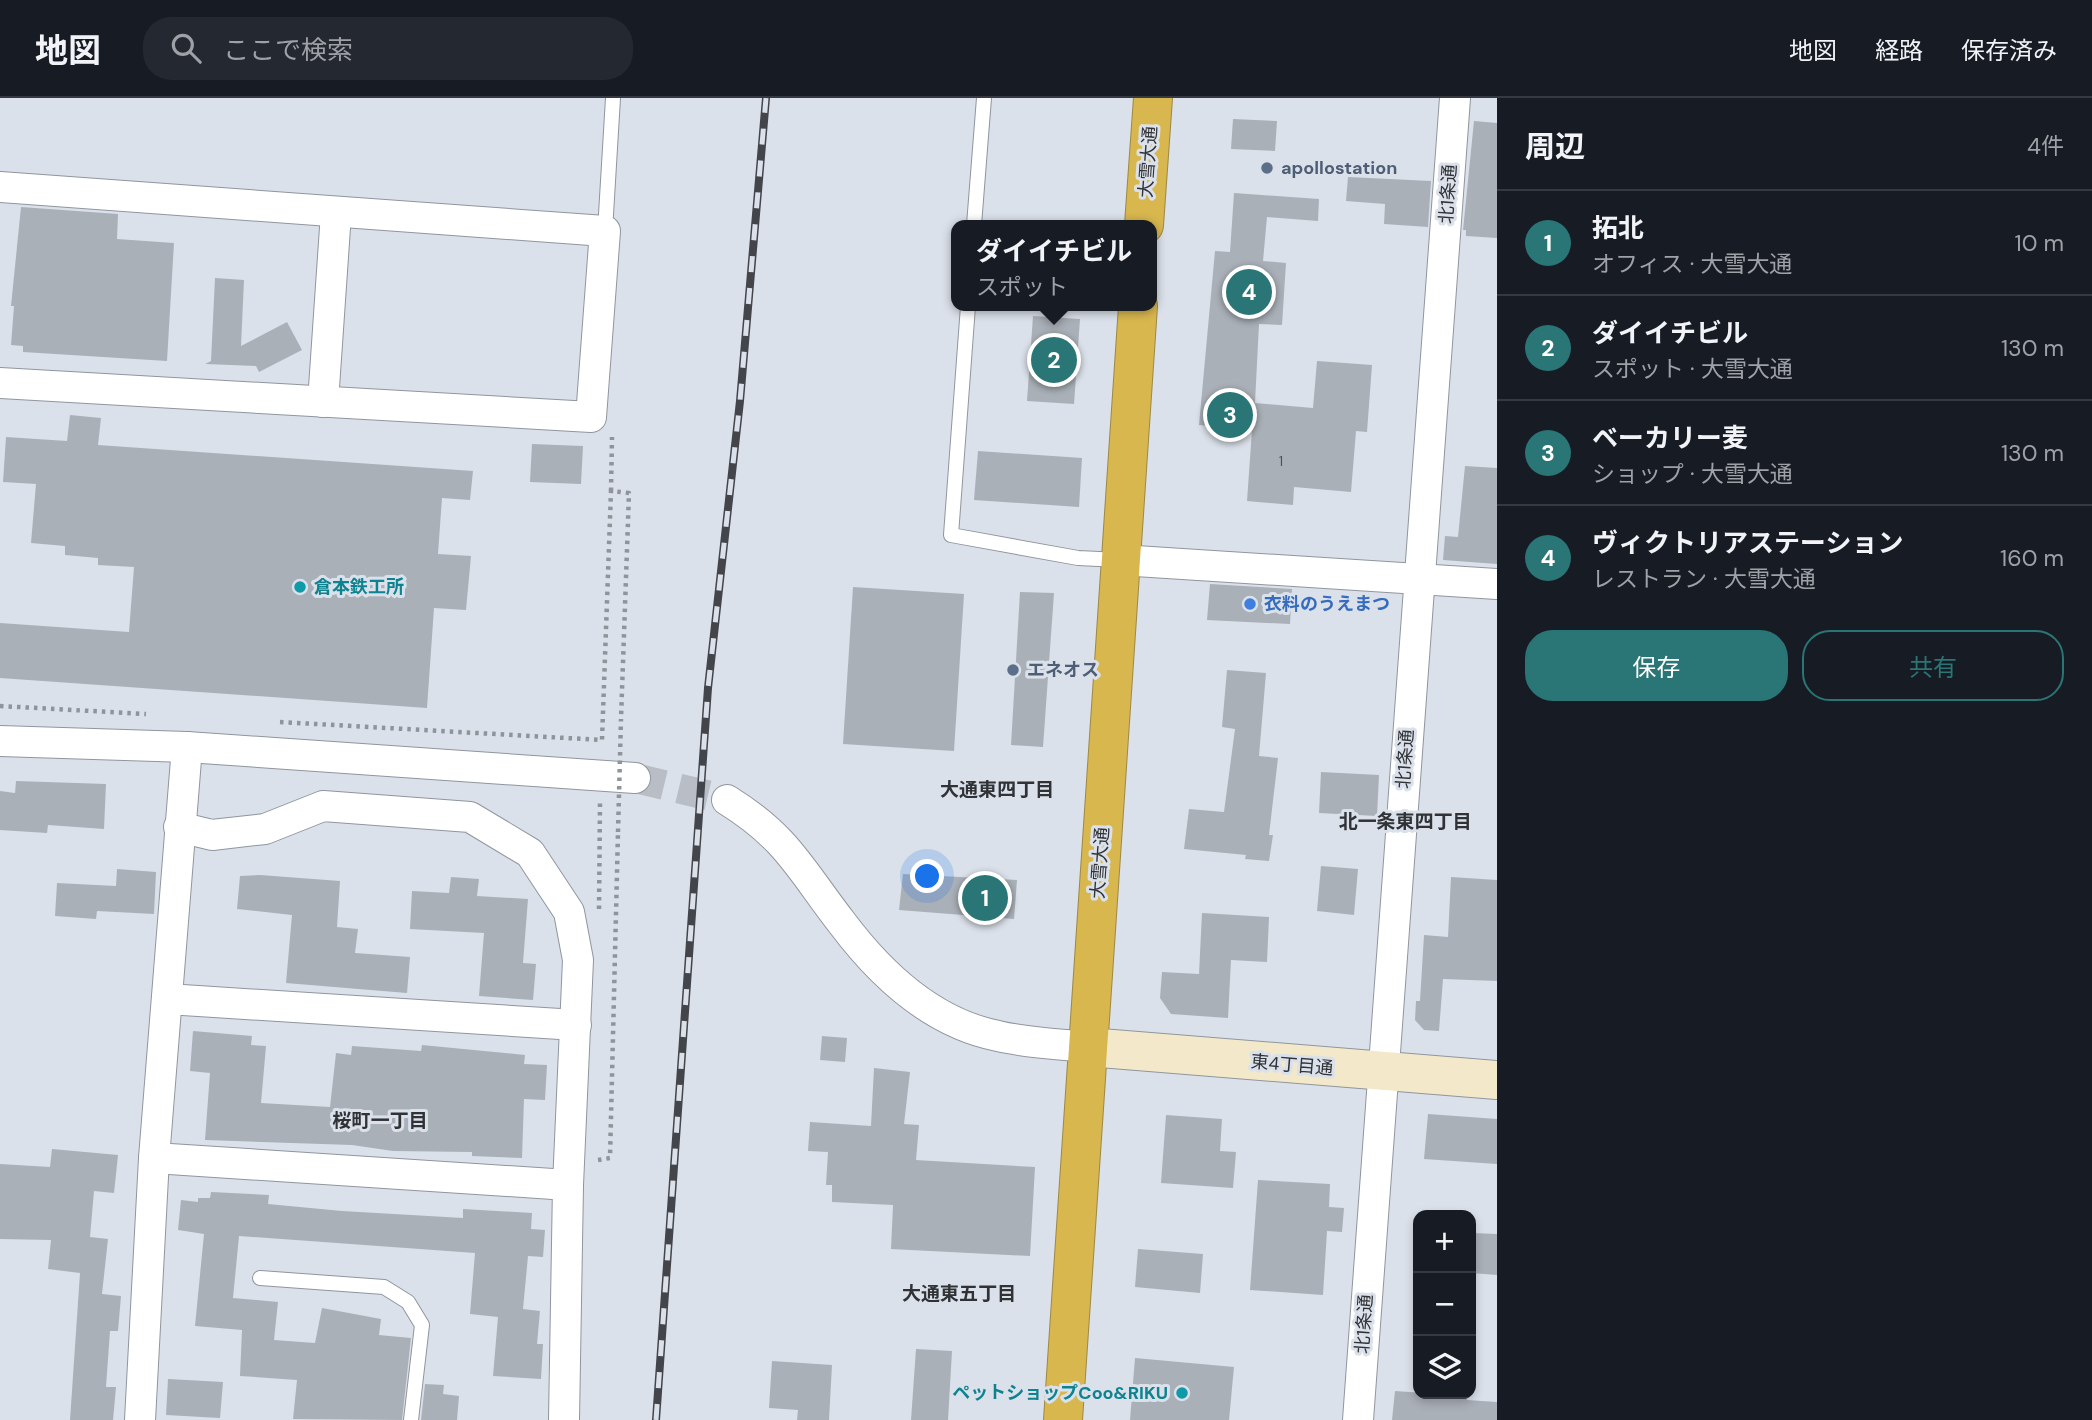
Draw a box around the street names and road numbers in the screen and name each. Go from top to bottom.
street label: 大雪大通 [1134,125,1162,199]
street label: 北1条通 [1434,163,1462,225]
street label: 北1条通 [1391,728,1419,790]
street label: 大雪大通 [1086,826,1114,900]
street label: 東4丁目通 [1250,1049,1334,1081]
street label: 北1条通 [1350,1293,1378,1355]

